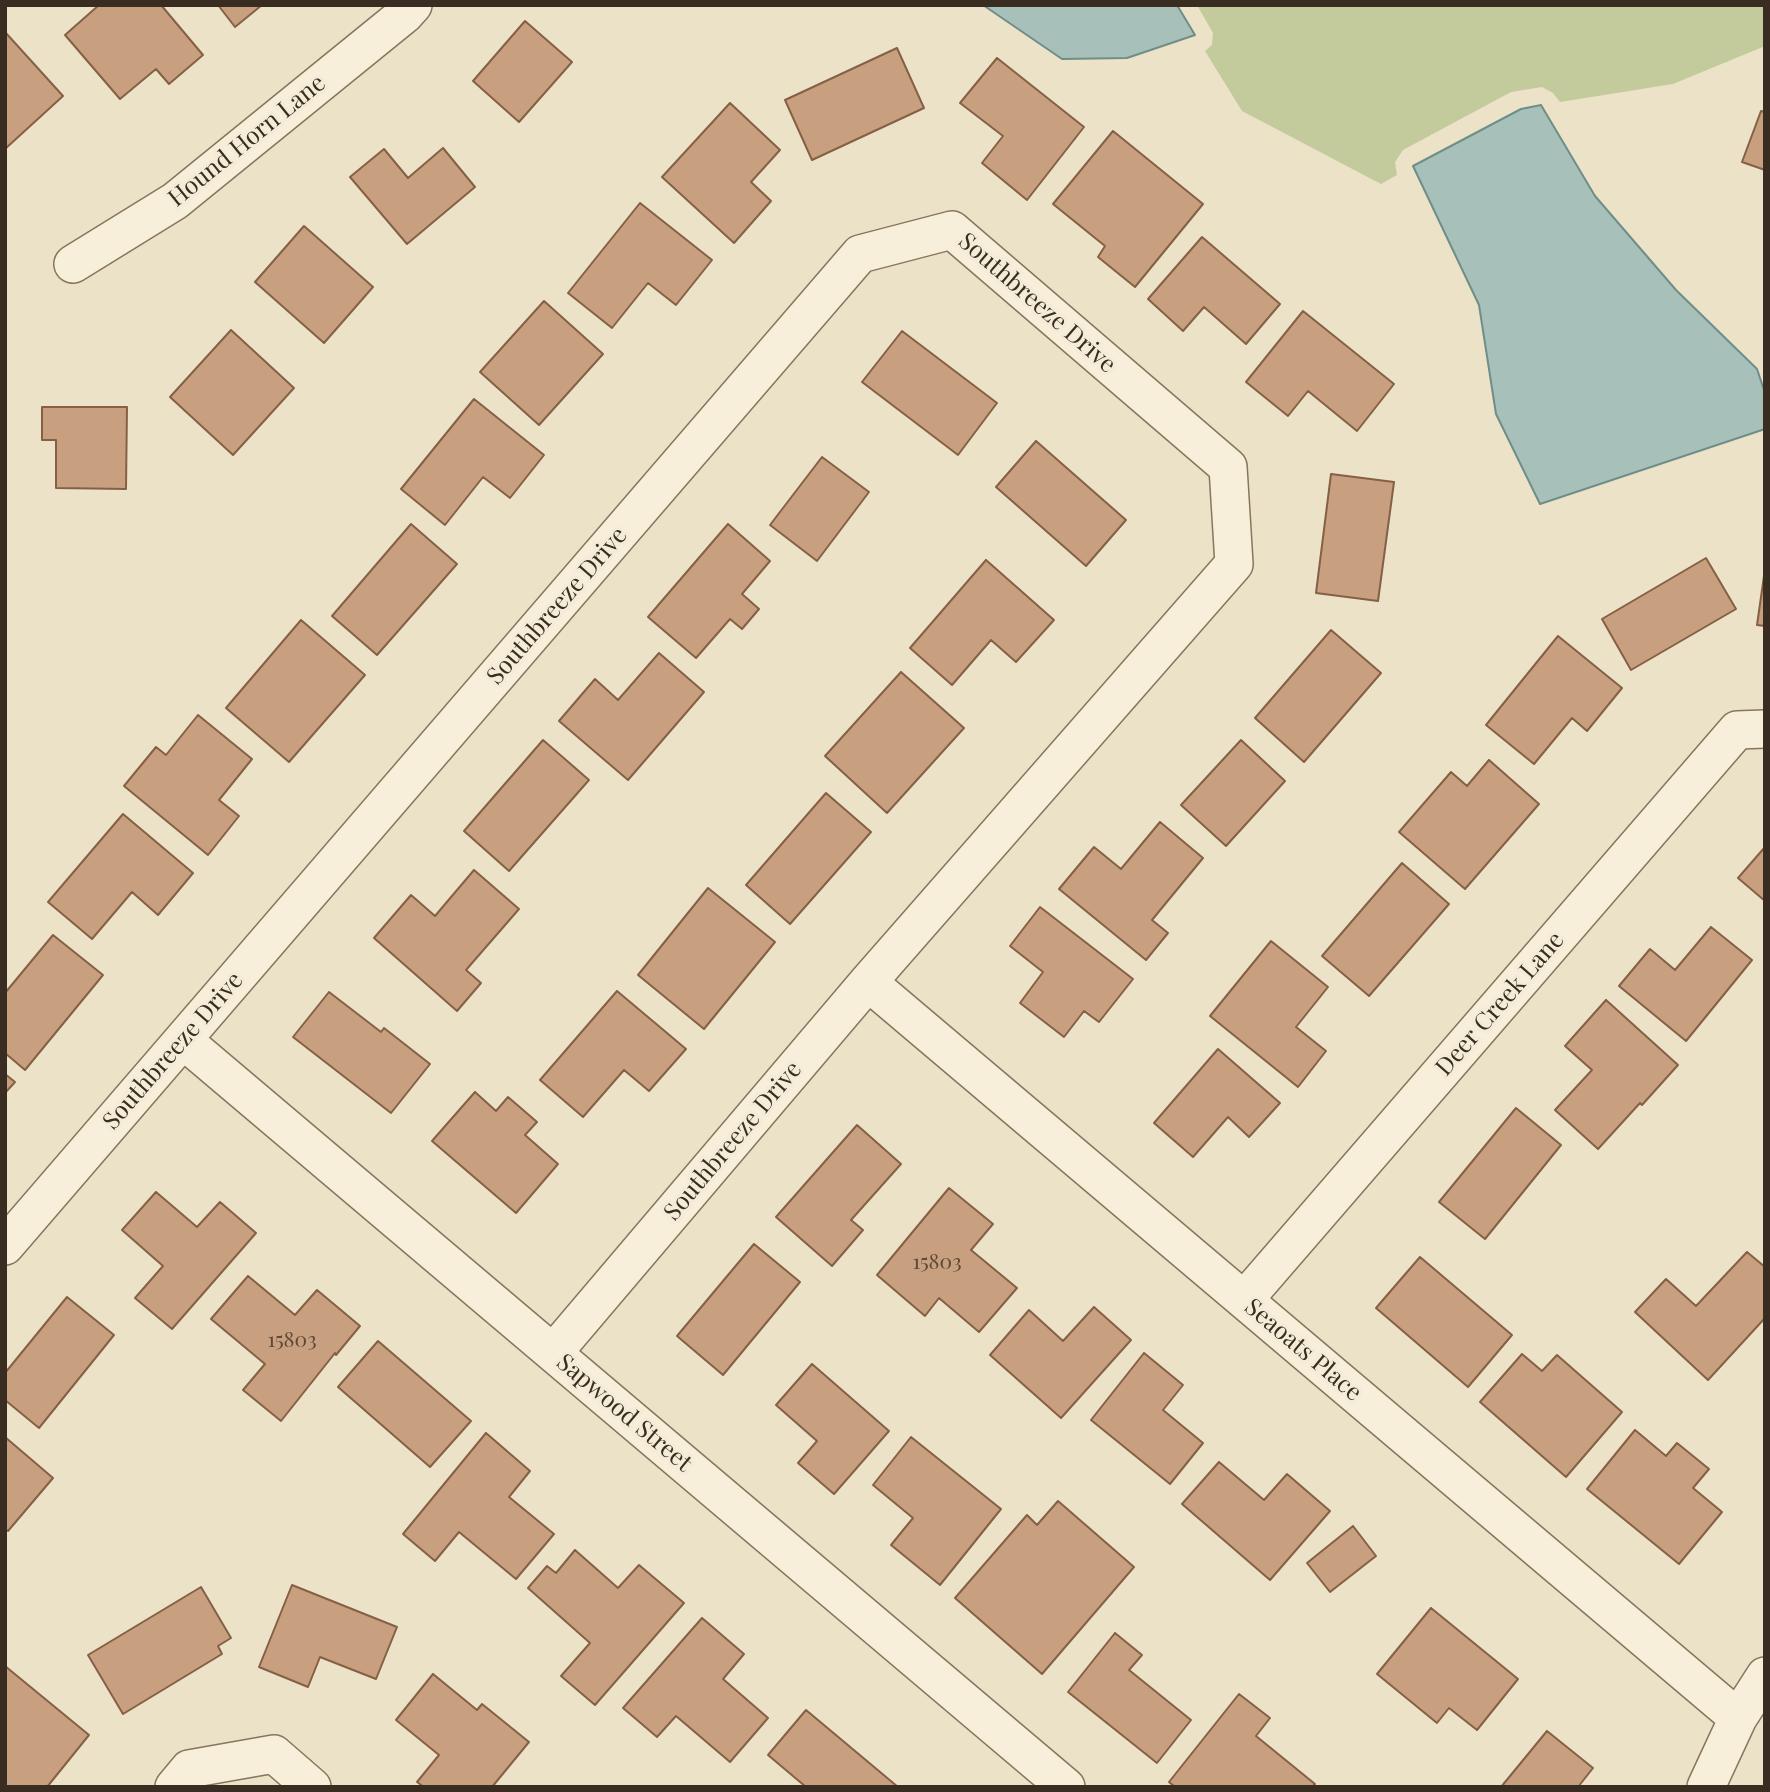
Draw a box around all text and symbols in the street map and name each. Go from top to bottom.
street label: Hound Horn Lane [163,69,331,213]
street label: Southbreeze Drive [952,227,1122,379]
street label: Southbreeze Drive [481,521,633,691]
street label: Deer Creek Lane [1430,926,1570,1082]
street label: Southbreeze Drive [97,966,249,1136]
street label: Southbreeze Drive [658,1056,808,1226]
house number: 15803 [912,1249,962,1275]
street label: Seaoats Place [1239,1293,1367,1407]
house number: 15803 [267,1327,317,1353]
street label: Sapwood Street [551,1348,697,1478]

